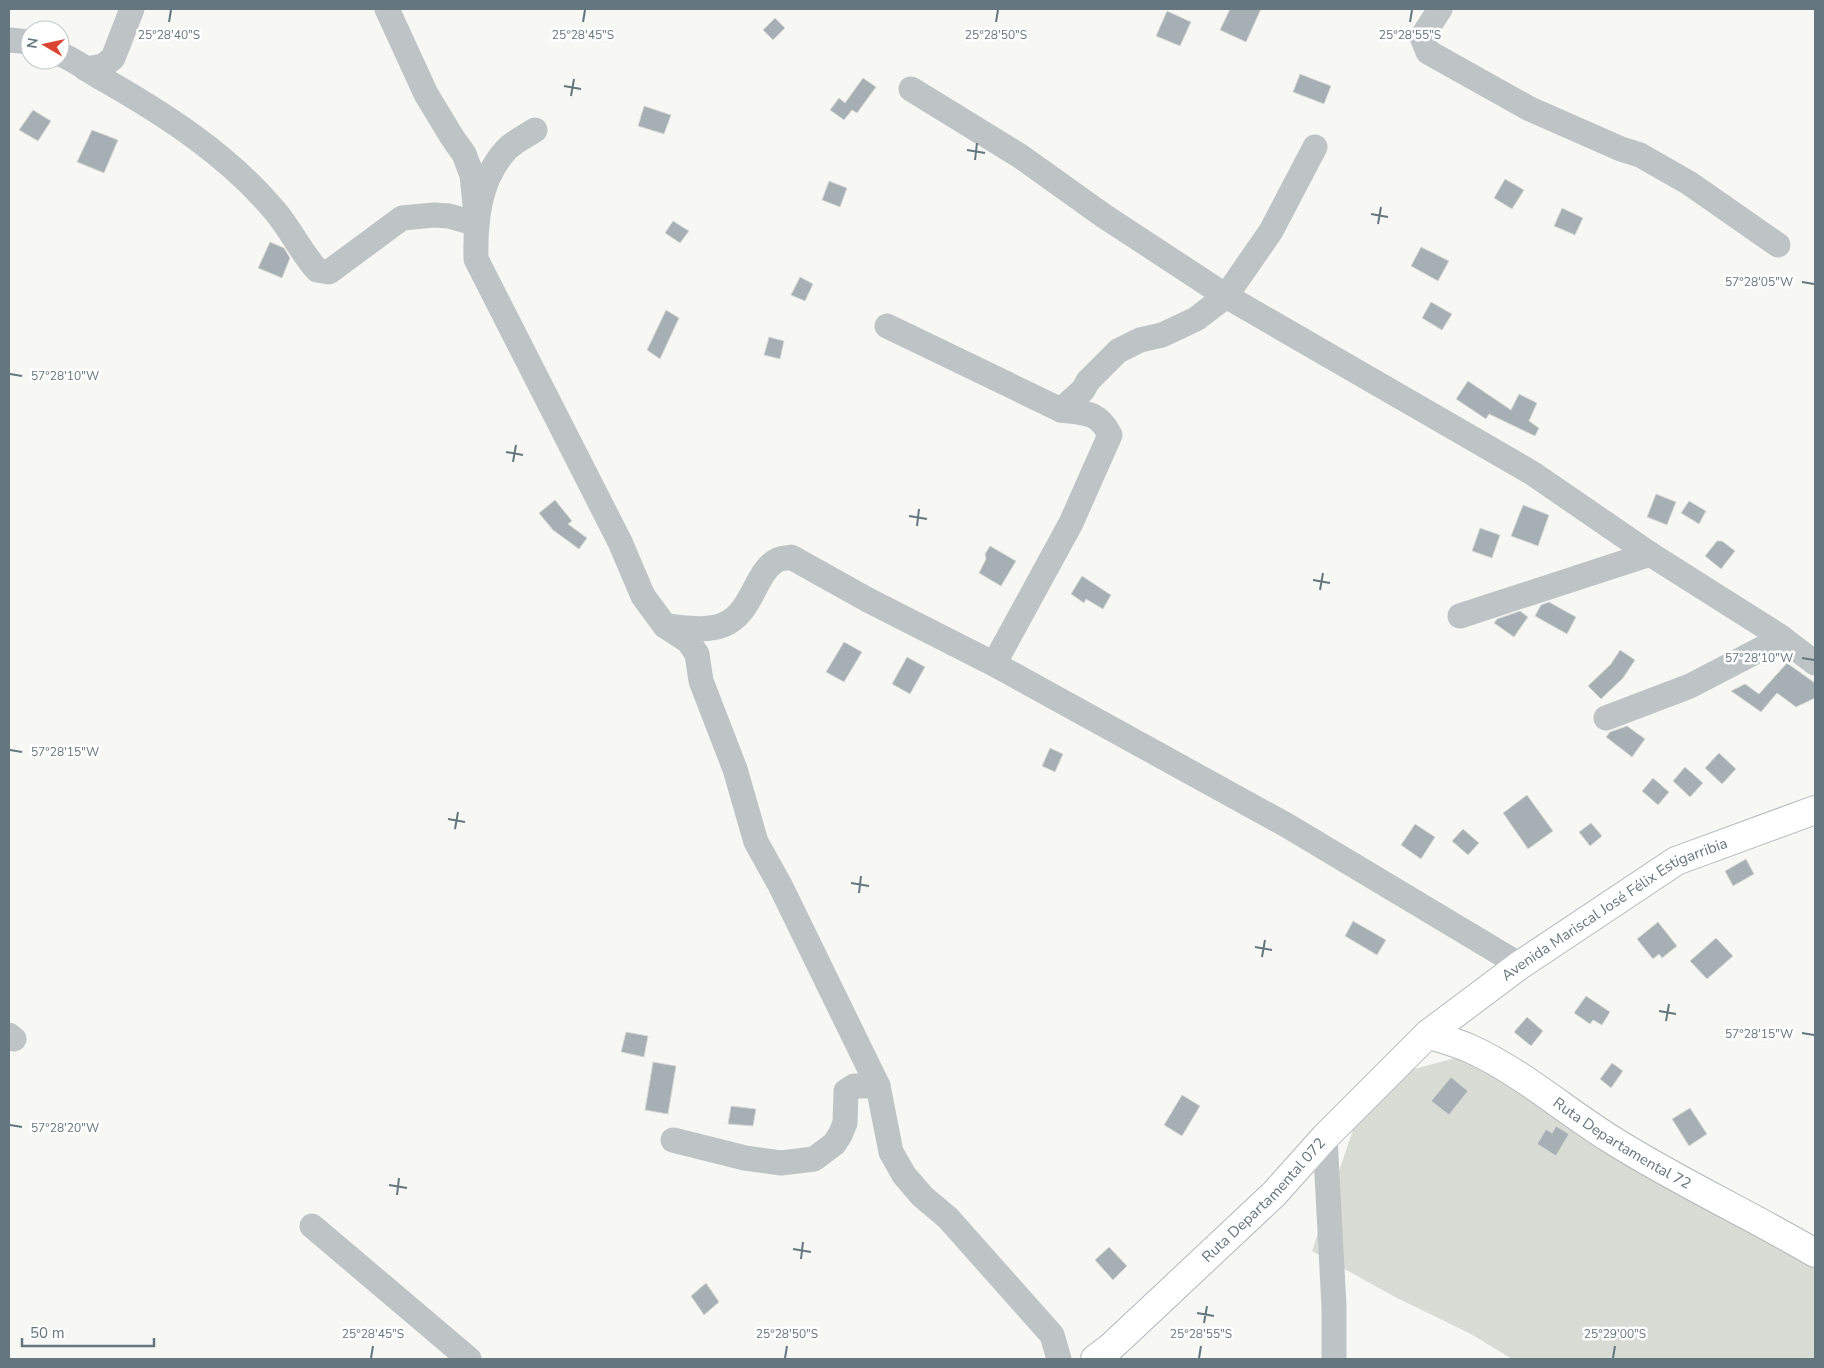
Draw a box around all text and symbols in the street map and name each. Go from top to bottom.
north arrow [20,20,70,70]
text: 25°28'40"S [138,27,200,43]
text: 25°28'45"S [552,27,614,43]
text: 25°28'50"S [965,27,1027,43]
text: 25°28'55"S [1379,27,1441,43]
text: N [22,36,43,50]
text: 57°28'05"W [1725,274,1793,290]
text: 57°28'10"W [31,368,99,384]
text: 57°28'10"W [1725,650,1793,666]
text: 57°28'15"W [31,744,99,760]
street label: Avenida Mariscal José Félix Estigarribia [1497,833,1730,986]
text: 57°28'15"W [1725,1026,1793,1042]
street label: Ruta Departamental 72 [1549,1093,1695,1194]
text: 57°28'20"W [31,1120,99,1136]
street label: Ruta Departamental 072 [1197,1133,1330,1267]
scale bar [22,1316,155,1348]
text: 50 m [30,1323,65,1343]
text: 25°28'45"S [342,1326,404,1342]
text: 25°28'50"S [756,1326,818,1342]
text: 25°28'55"S [1170,1326,1232,1342]
text: 25°29'00"S [1584,1326,1646,1342]

